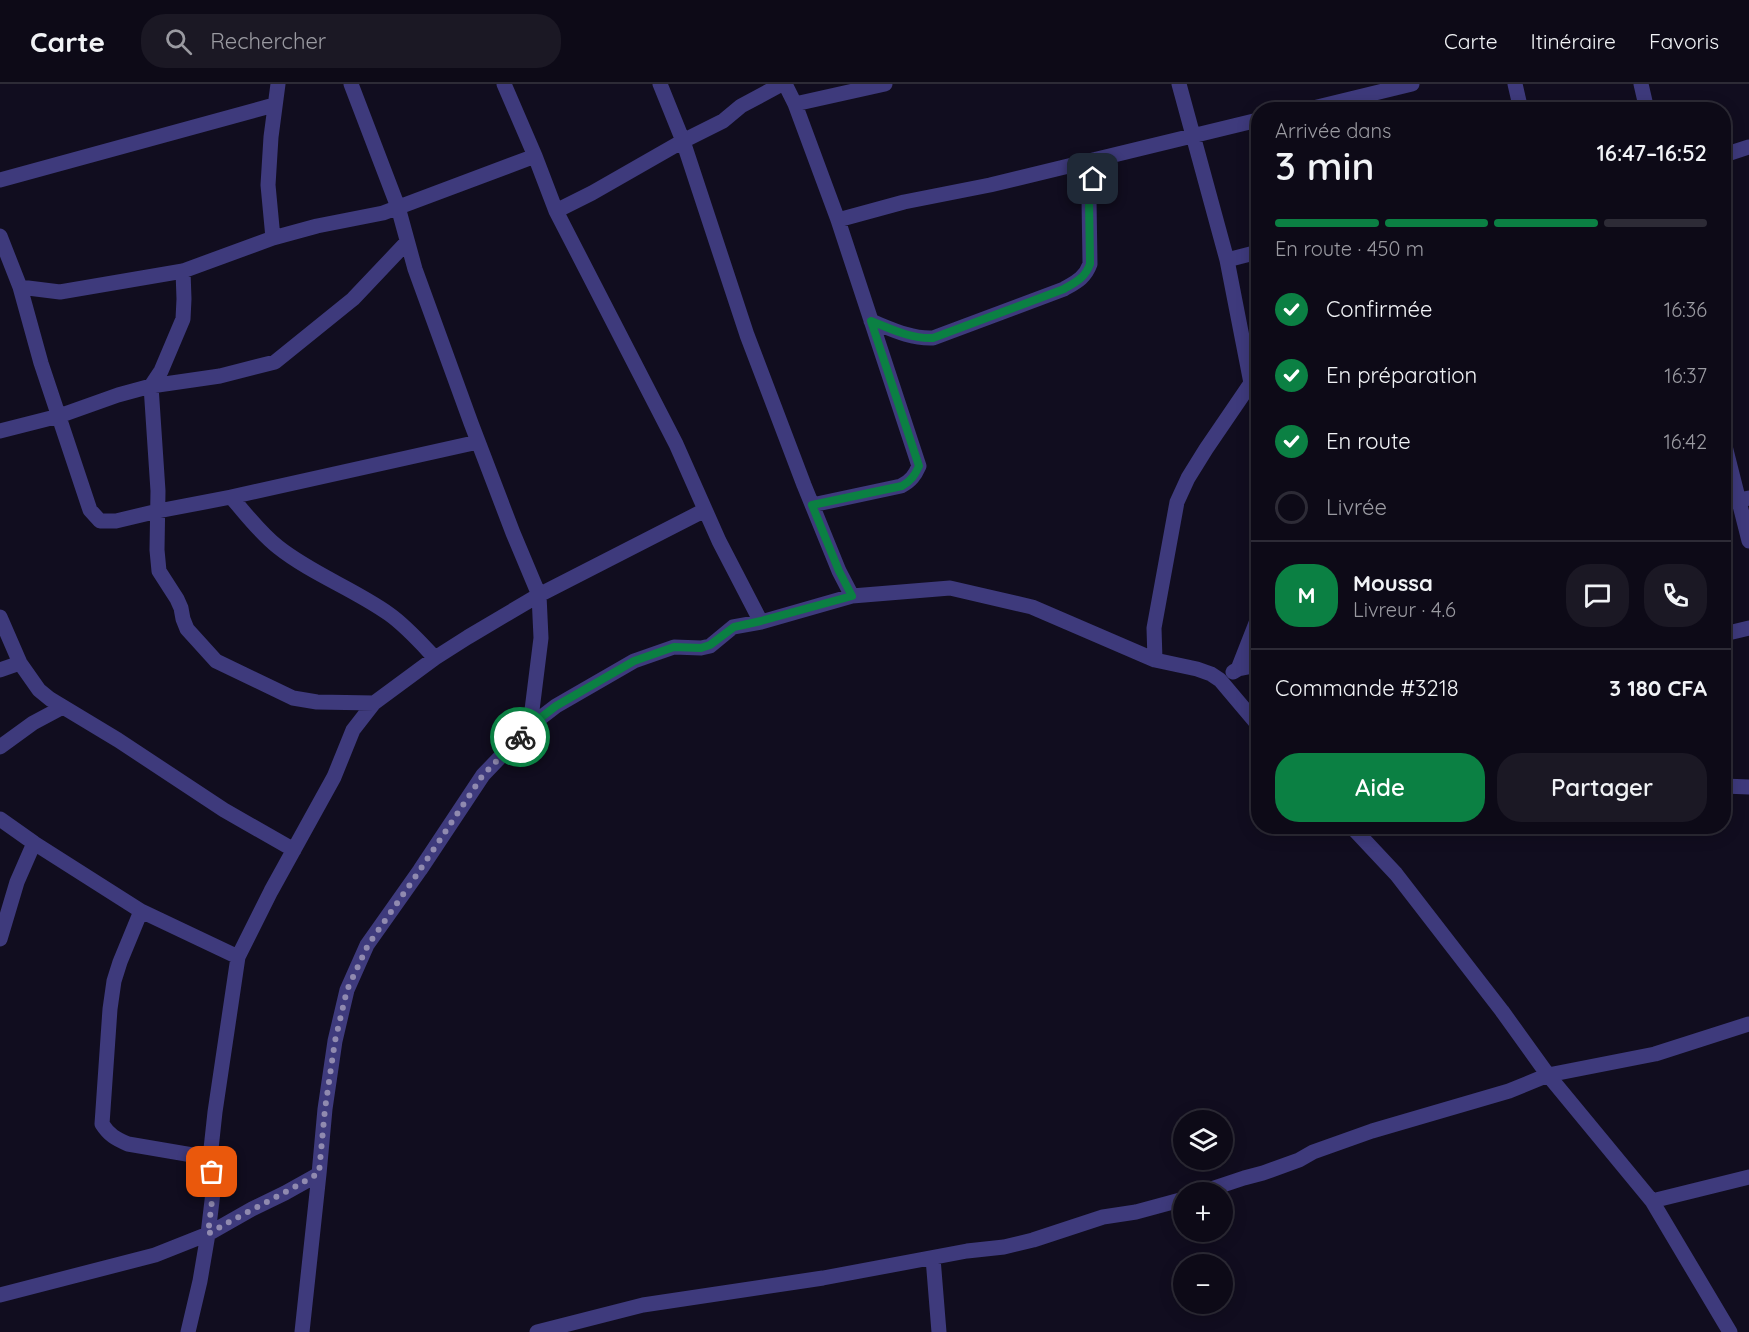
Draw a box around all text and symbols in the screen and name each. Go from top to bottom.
search box [141,14,561,68]
text: Carte [30,24,105,59]
icon: search [162,25,195,58]
text: Rechercher [210,27,326,55]
text: Carte [1444,28,1498,54]
text: Itinéraire [1531,28,1616,54]
text: Favoris [1649,28,1719,54]
text: Arrivée dans [1275,118,1391,143]
text: 16:47–16:52 [1596,139,1707,167]
text: 3 min [1275,141,1374,190]
pin [1067,153,1118,204]
icon: home [1076,162,1109,195]
text: En route · 450 m [1275,236,1424,261]
icon: check [1275,293,1308,326]
text: Confirmée [1326,295,1432,323]
text: 16:36 [1664,297,1707,322]
icon: check [1275,359,1308,392]
text: En préparation [1326,361,1477,389]
text: 16:37 [1664,363,1707,388]
icon: check [1275,425,1308,458]
text: En route [1326,427,1411,455]
text: 16:42 [1663,429,1707,454]
text: Livrée [1326,493,1387,521]
button: chat [1566,564,1629,627]
button: phone [1644,564,1707,627]
text: Moussa [1353,569,1433,597]
text: M [1297,581,1316,609]
text: Livreur · 4.6 [1353,597,1456,622]
text: Commande #3218 [1275,674,1459,702]
text: 3 180 CFA [1609,674,1707,702]
courier [490,707,550,767]
icon: bike [504,721,537,754]
button: Aide [1275,753,1485,822]
button: Partager [1497,753,1707,822]
map controls [1173,1110,1233,1314]
button: layers [1173,1110,1233,1170]
pin [186,1146,237,1197]
icon: bag [195,1155,228,1188]
button: + [1173,1182,1233,1242]
button: − [1173,1254,1233,1314]

